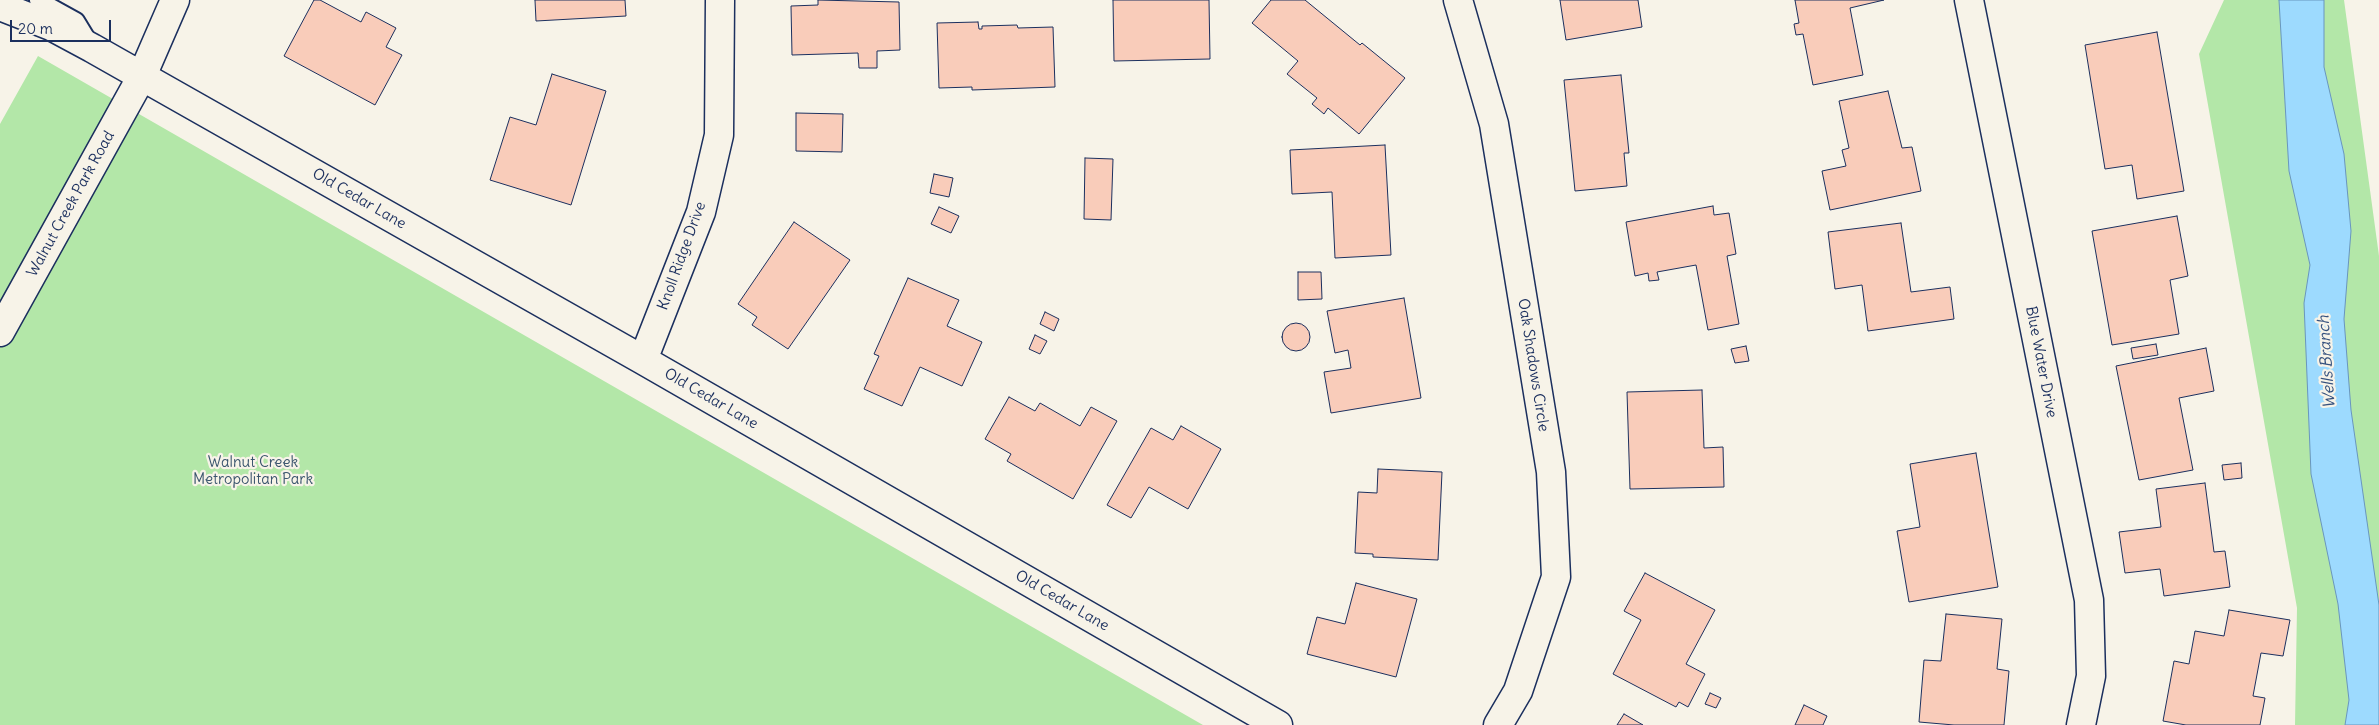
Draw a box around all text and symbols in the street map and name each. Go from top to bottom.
scale bar [12,10,114,42]
text: 20 m [18,19,53,38]
street label: Walnut Creek Park Road [23,128,119,280]
street label: Old Cedar Lane [309,165,409,233]
street label: Knoll Ridge Drive [654,199,710,313]
street label: Oak Shadows Circle [1514,297,1552,433]
street label: Blue Water Drive [2021,305,2061,419]
water label: Wells Branch [2314,315,2340,409]
street label: Old Cedar Lane [661,365,761,433]
park label: Walnut Creek Metropolitan Park [193,454,313,489]
street label: Old Cedar Lane [1012,567,1112,635]

